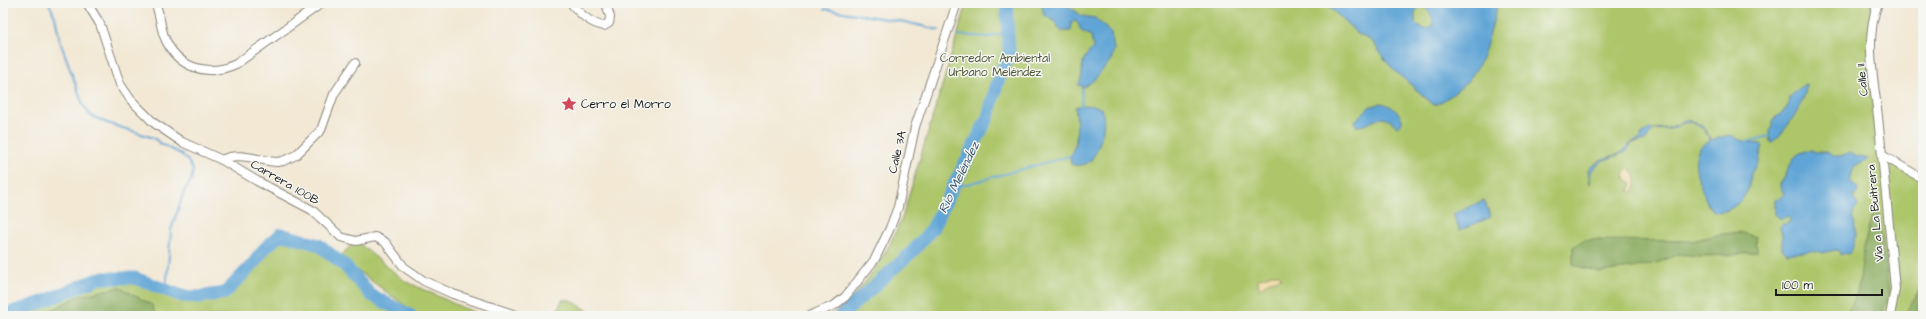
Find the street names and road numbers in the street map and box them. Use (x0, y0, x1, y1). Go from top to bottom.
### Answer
street label: Calle 11 (1852, 62, 1873, 97)
street label: Calle 3A (884, 129, 911, 175)
street label: Carrera 100B (247, 156, 323, 209)
street label: Vía a La Buitrera (1863, 164, 1888, 262)

